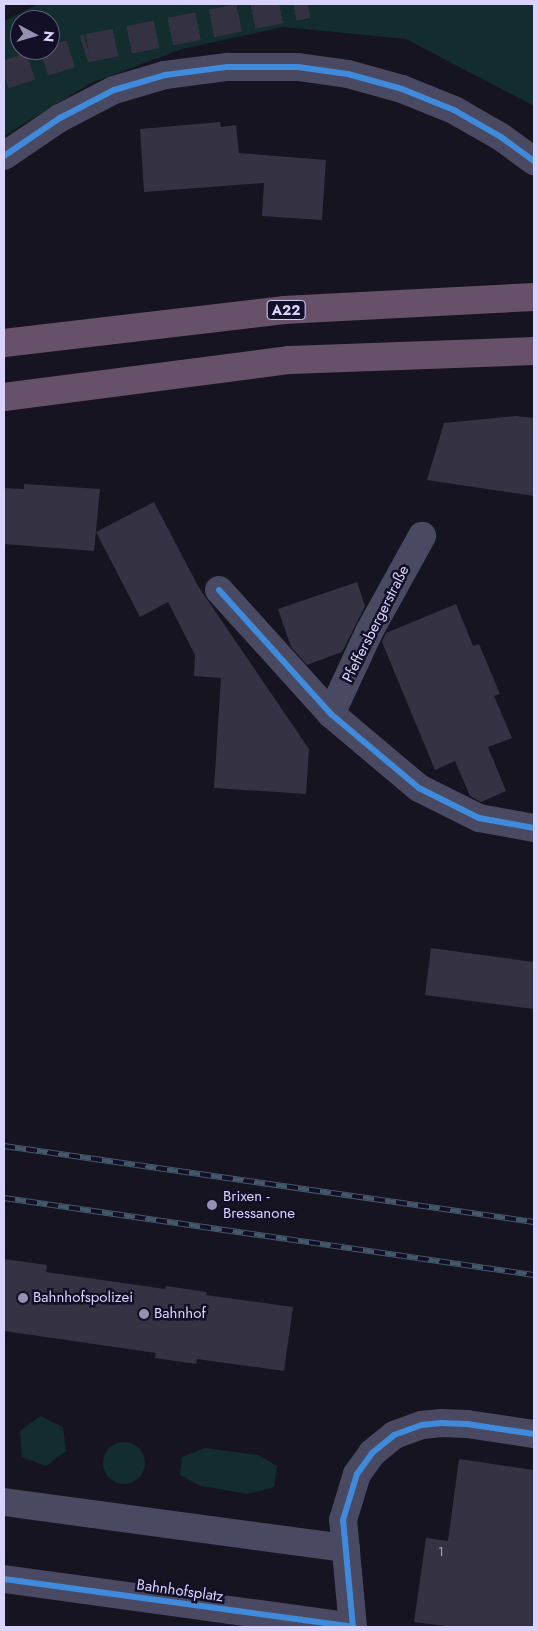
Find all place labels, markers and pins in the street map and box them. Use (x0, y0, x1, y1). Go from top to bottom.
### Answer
place label: Brixen - Bressanone (223, 1187, 295, 1222)
marker: Brixen - Bressanone (205, 1198, 219, 1212)
place label: Bahnhofspolizei (33, 1289, 133, 1307)
marker: Bahnhofspolizei (17, 1292, 29, 1304)
place label: Bahnhof (154, 1305, 206, 1323)
marker: Bahnhof (138, 1308, 150, 1320)

